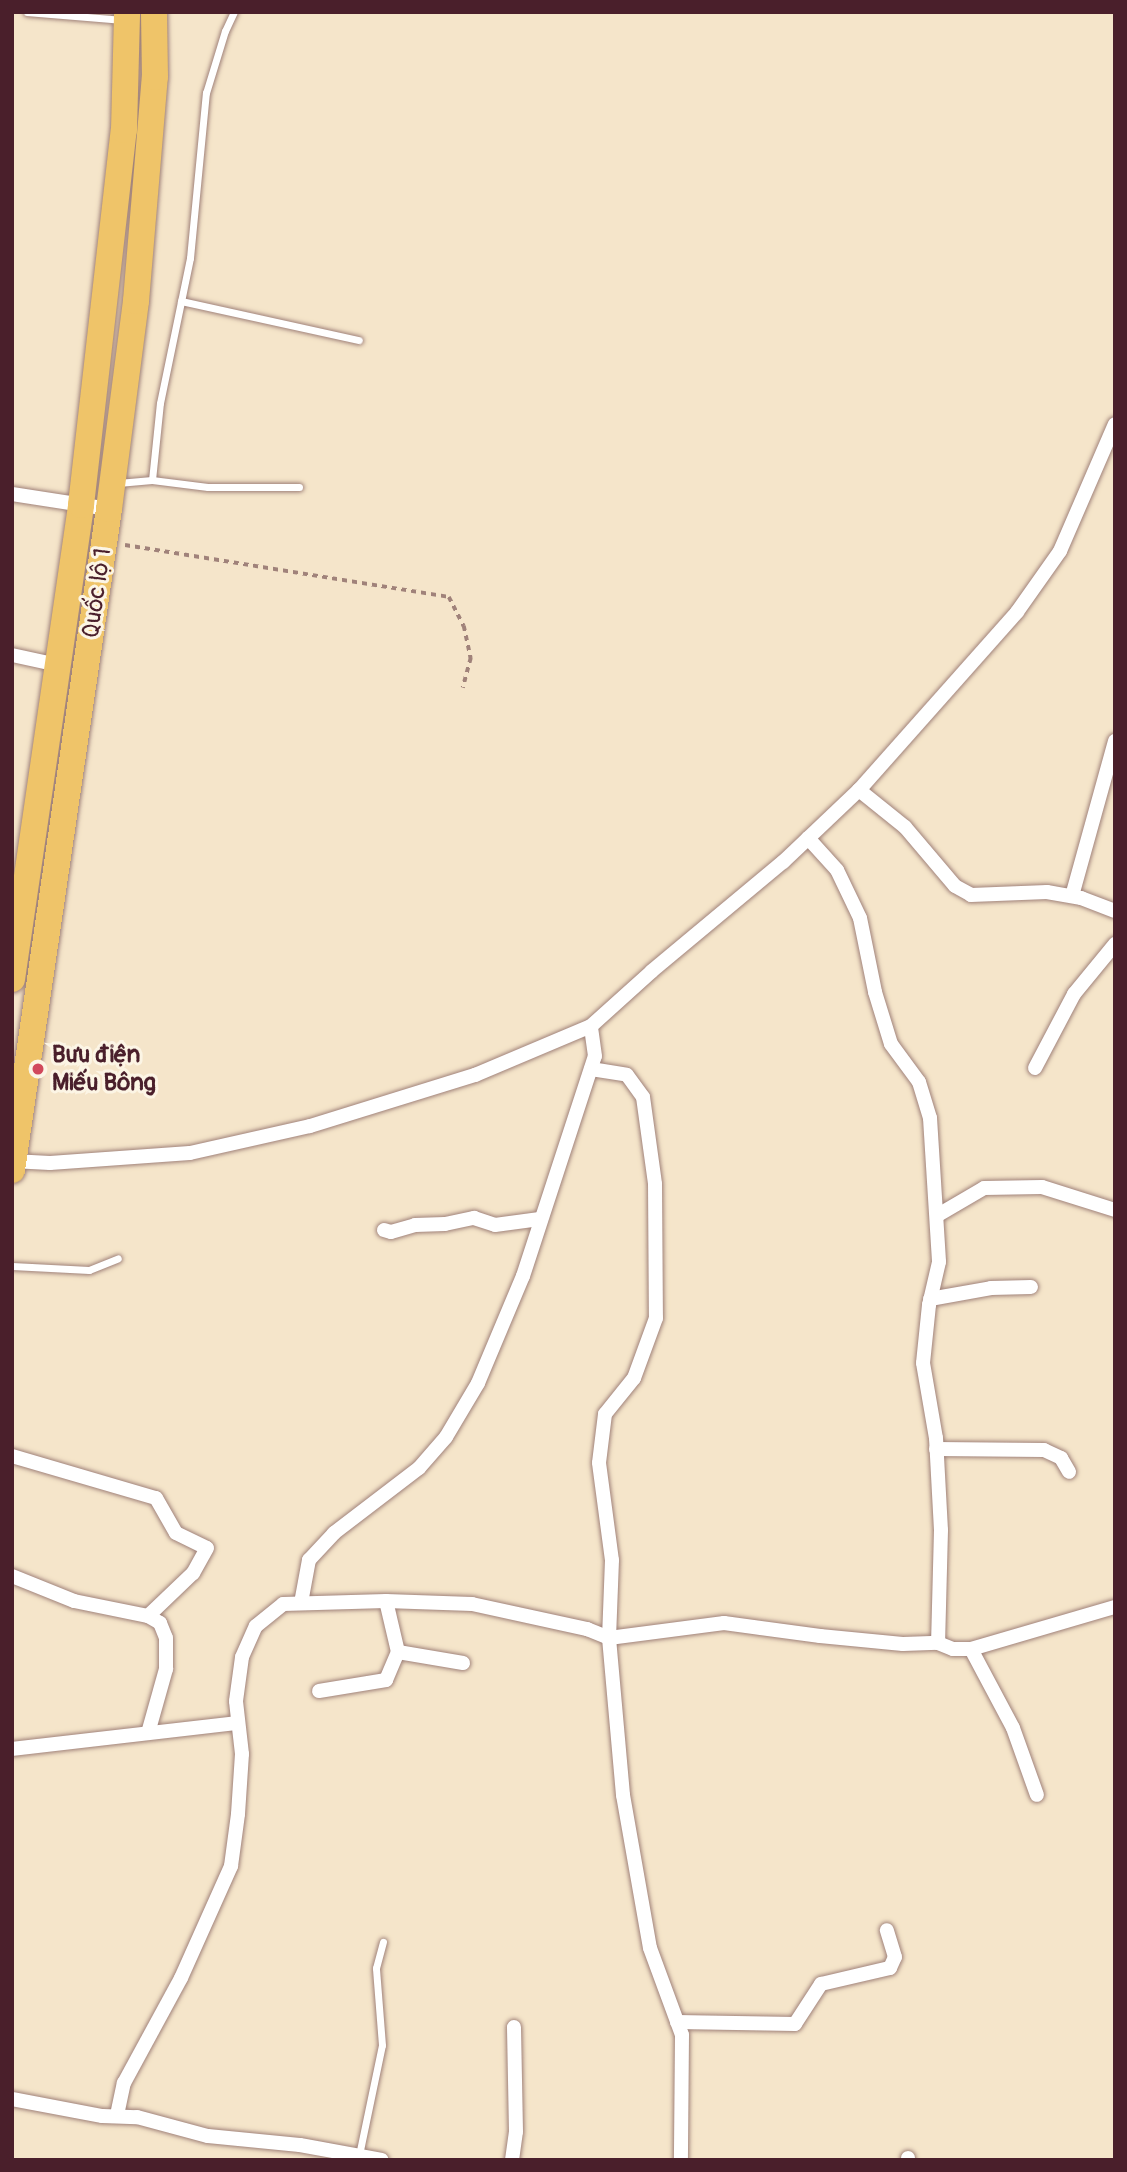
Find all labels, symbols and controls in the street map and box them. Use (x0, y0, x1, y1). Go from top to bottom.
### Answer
street label: Quốc lộ 1 (76, 546, 118, 640)
place label: Bưu điện Miếu Bông (52, 1041, 156, 1097)
marker: Bưu điện Miếu Bông (30, 1061, 46, 1077)

